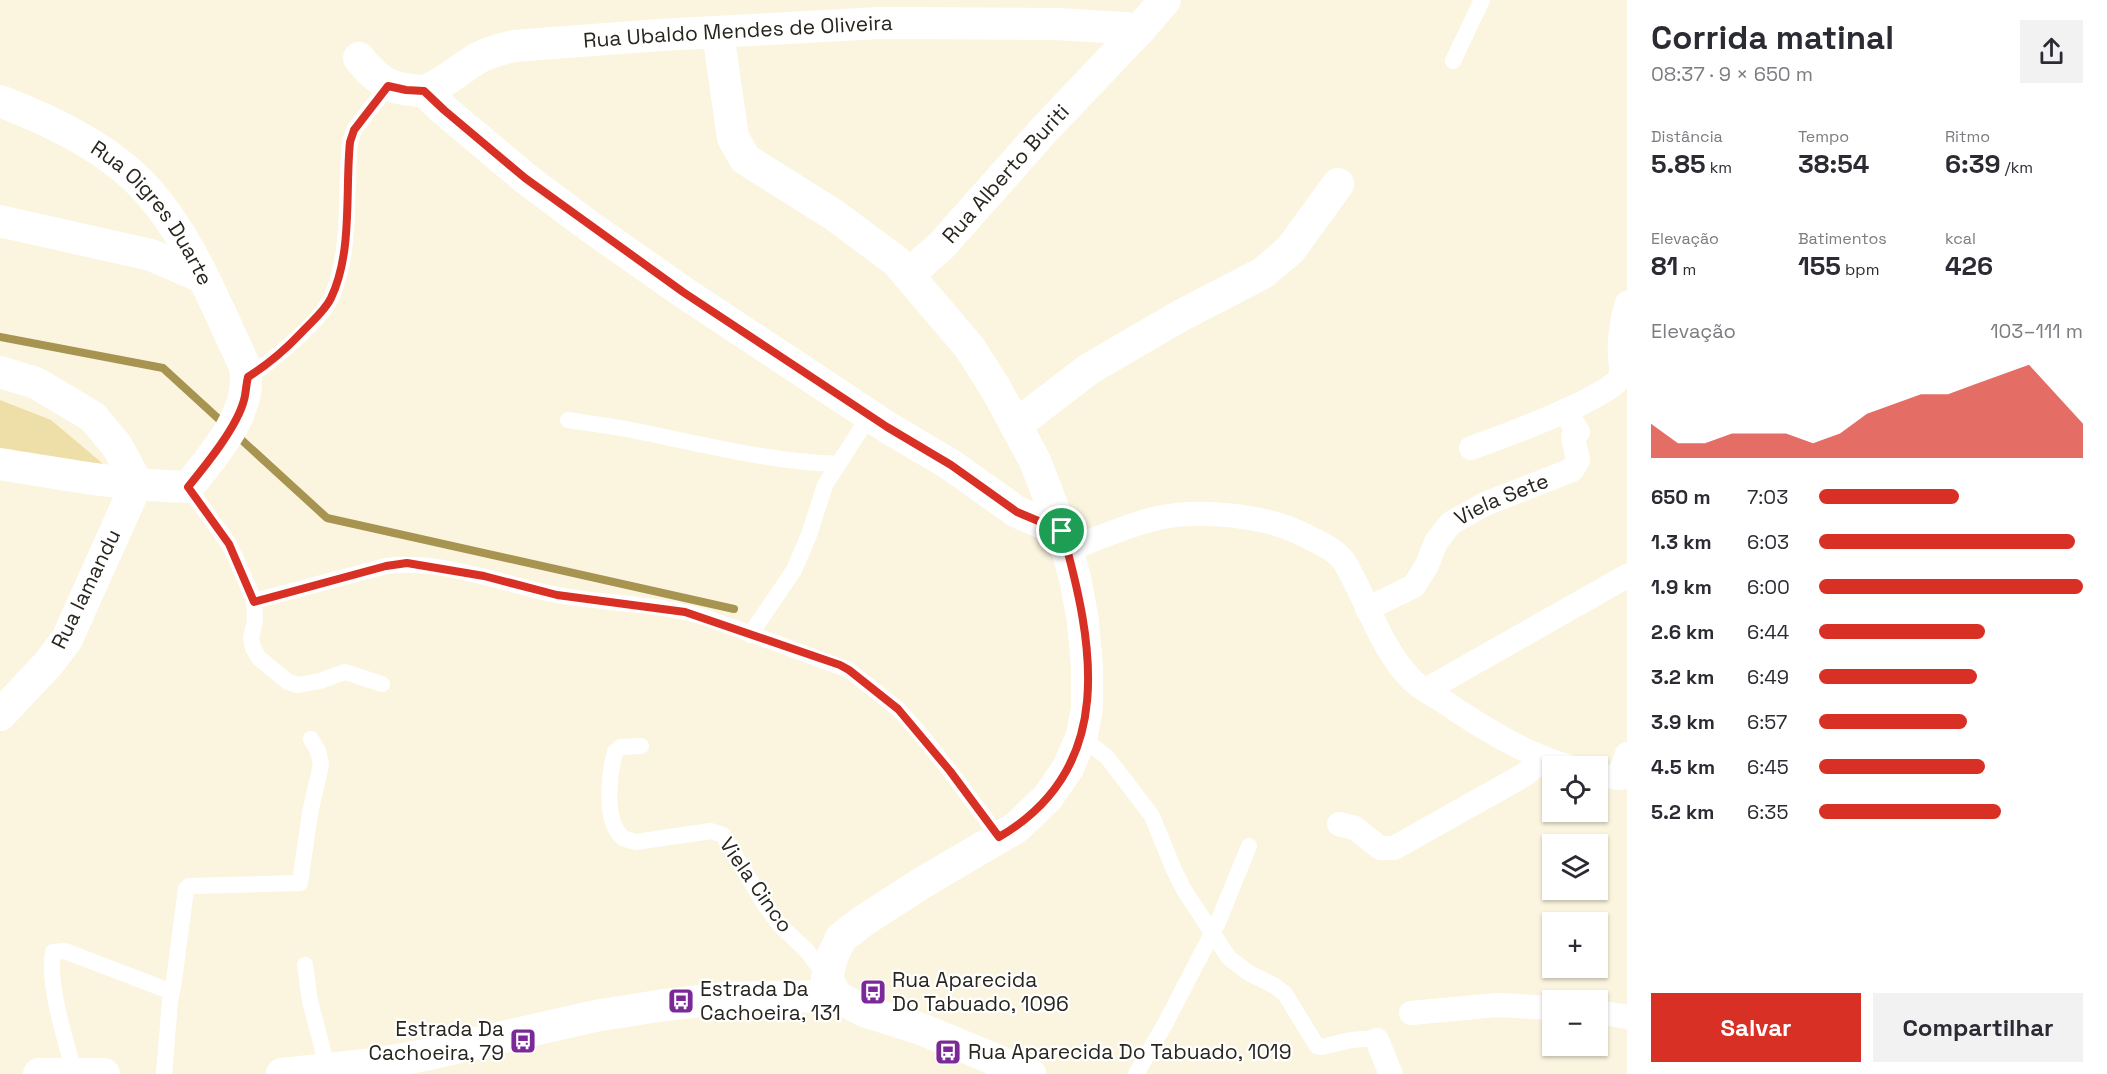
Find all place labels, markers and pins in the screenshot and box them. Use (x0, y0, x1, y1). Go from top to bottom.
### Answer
pin (1036, 505, 1087, 556)
place label: Rua Aparecida Do Tabuado, 1096 (892, 966, 1069, 1017)
place label: Estrada Da Cachoeira, 131 (700, 975, 841, 1026)
bus stop icon: Rua Aparecida Do Tabuado, 1096 (858, 977, 888, 1007)
bus stop icon: Estrada Da Cachoeira, 131 (666, 986, 696, 1016)
place label: Estrada Da Cachoeira, 79 (368, 1015, 504, 1066)
bus stop icon: Estrada Da Cachoeira, 79 (508, 1026, 538, 1056)
bus stop icon: Rua Aparecida Do Tabuado, 1019 (933, 1037, 963, 1067)
place label: Rua Aparecida Do Tabuado, 1019 (968, 1038, 1292, 1065)

